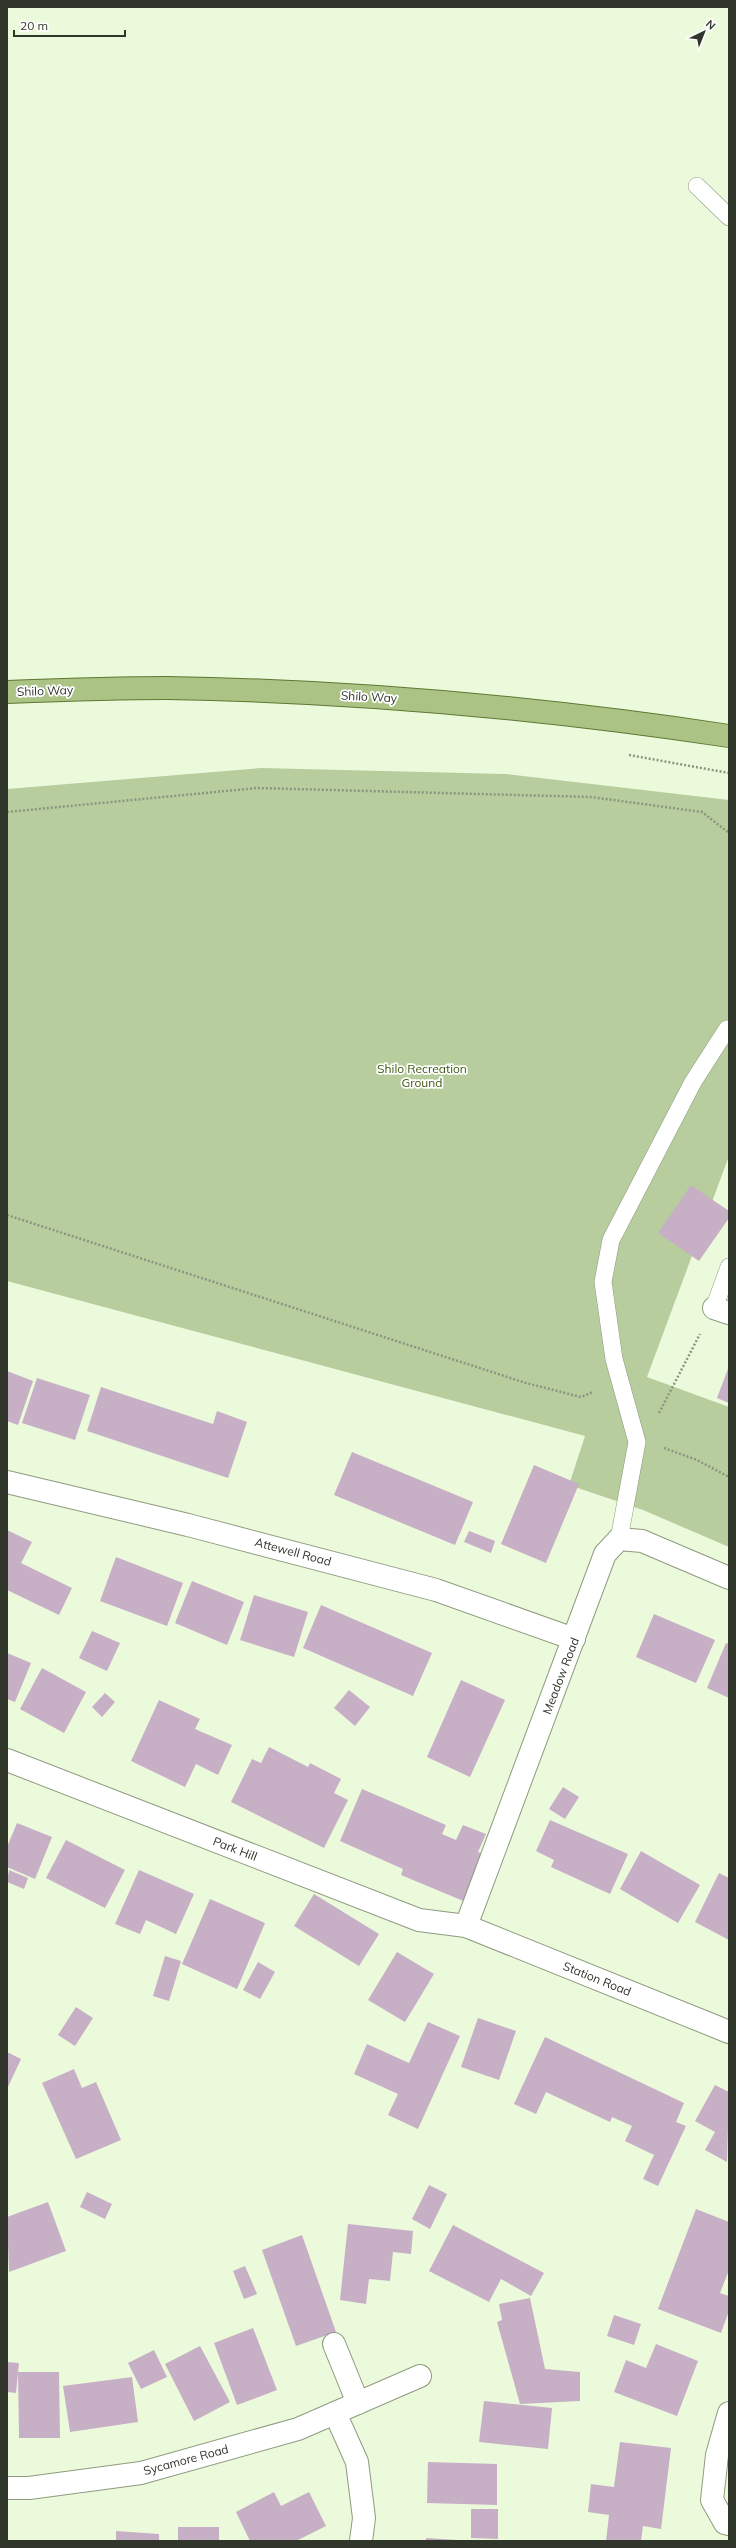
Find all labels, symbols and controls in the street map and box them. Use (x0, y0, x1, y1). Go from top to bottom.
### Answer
scale bar (14, 12, 125, 38)
north arrow (684, 12, 724, 52)
text: N (703, 17, 719, 33)
text: 20 m (20, 18, 48, 33)
street label: Shilo Way (17, 682, 74, 699)
street label: Shilo Way (340, 688, 398, 705)
park label: Shilo Recreation Ground (377, 1061, 467, 1090)
street label: Attewell Road (253, 1534, 333, 1569)
street label: Meadow Road (539, 1635, 582, 1716)
street label: Park Hill (211, 1833, 259, 1864)
street label: Station Road (561, 1958, 634, 1999)
street label: Sycamore Road (142, 2441, 230, 2478)

